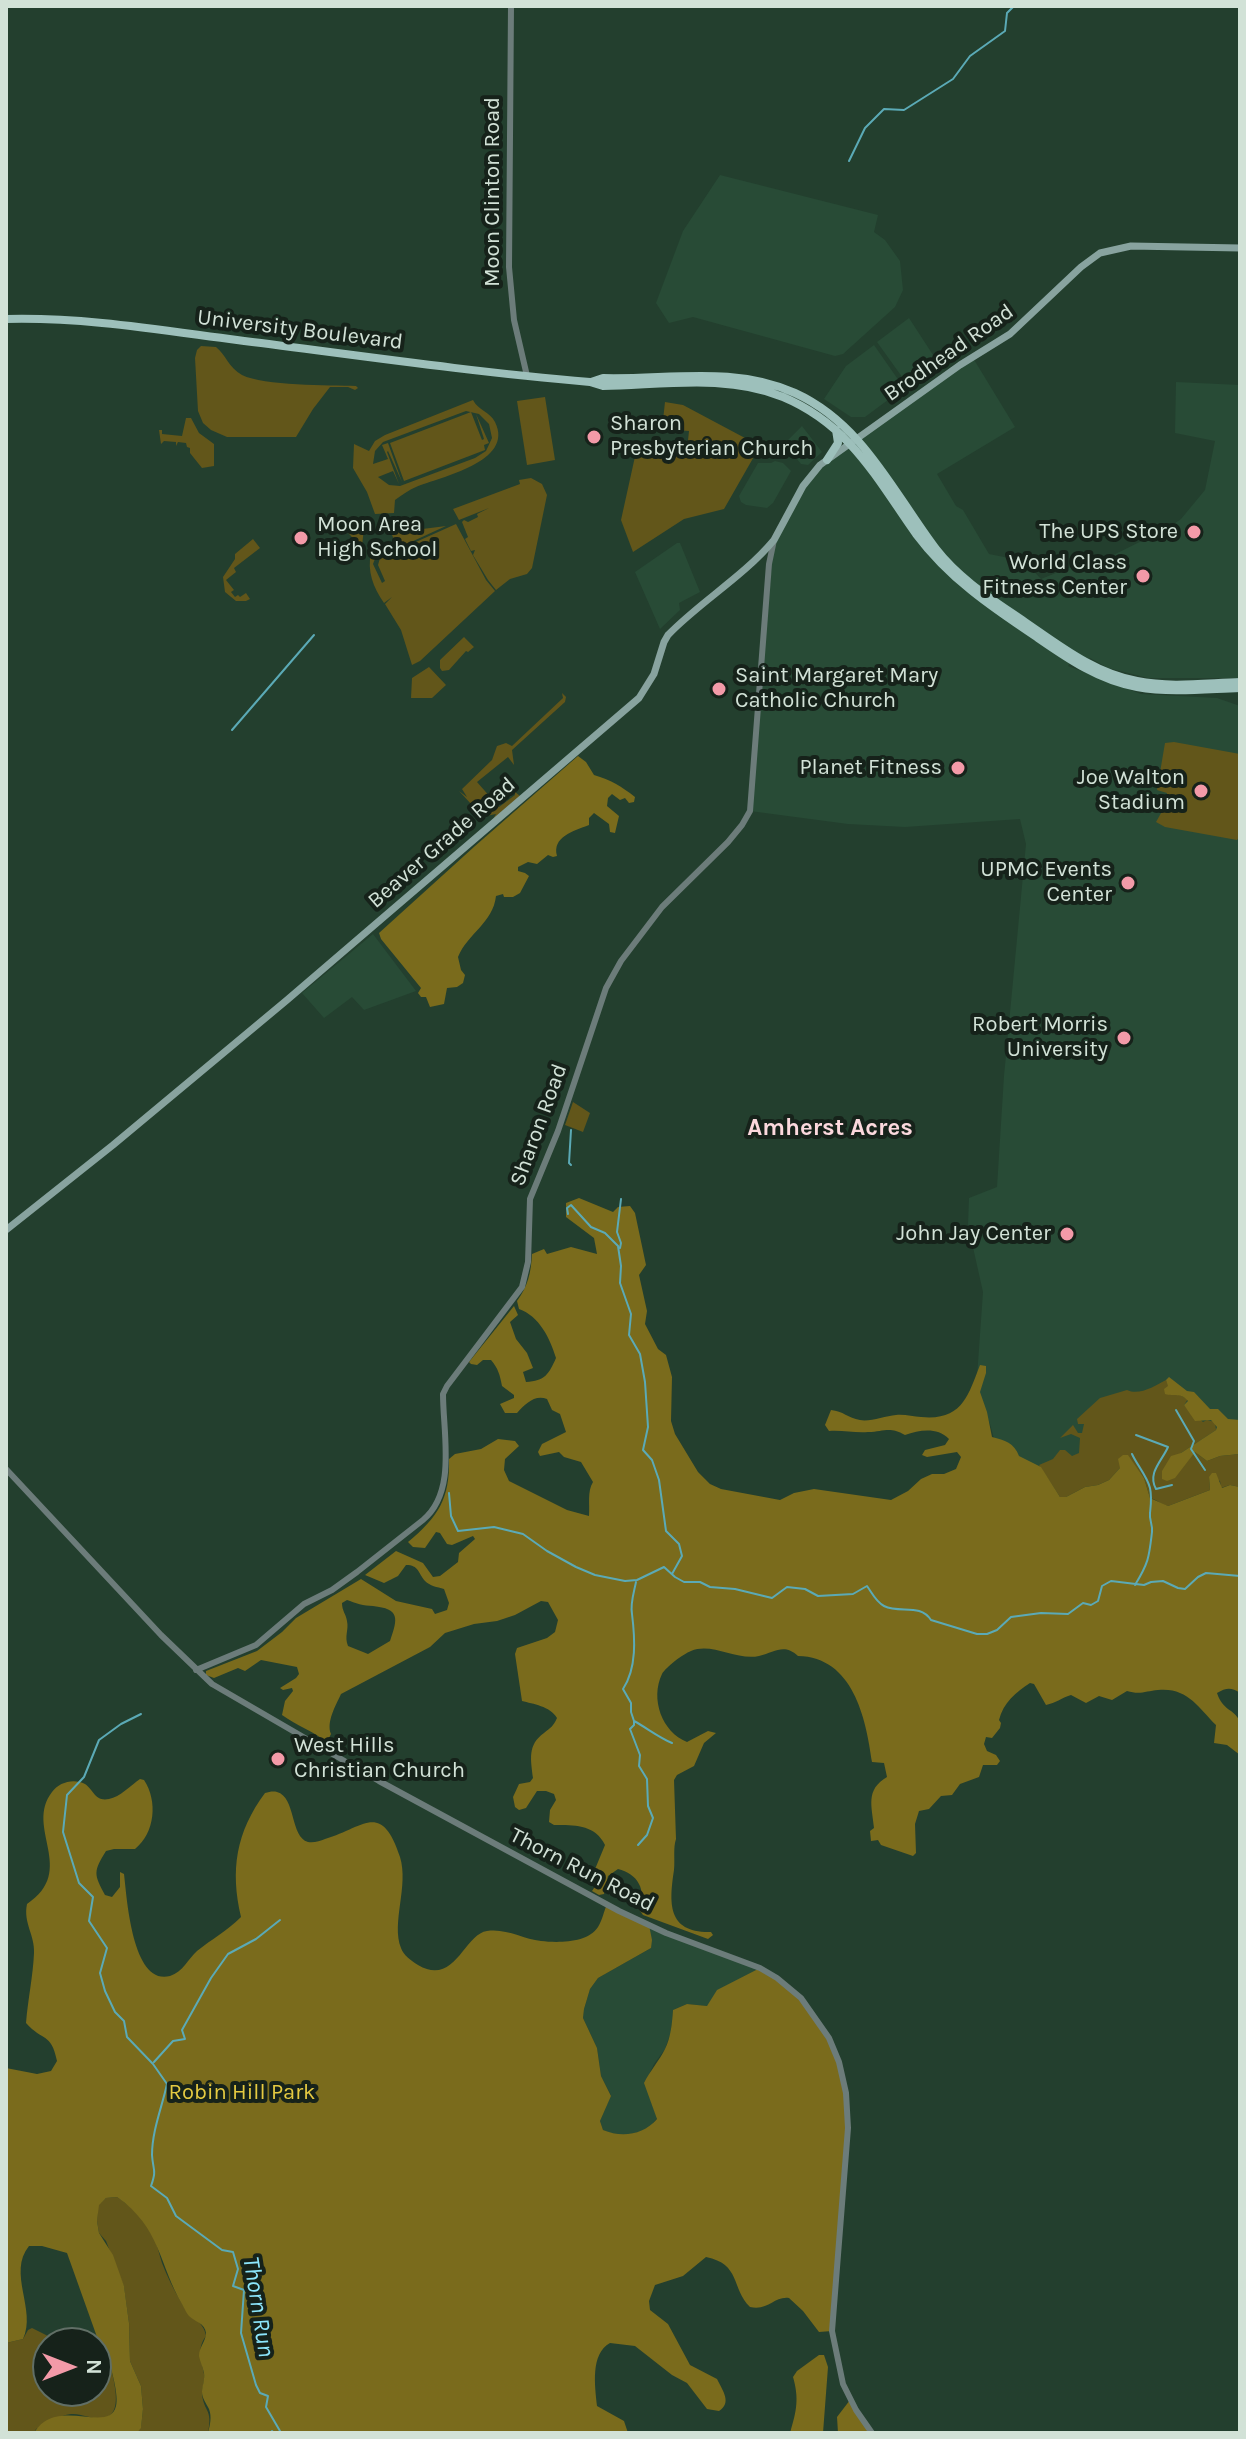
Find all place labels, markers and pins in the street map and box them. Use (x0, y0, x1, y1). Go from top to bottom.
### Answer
place label: Sharon Presbyterian Church (610, 411, 814, 462)
marker: Sharon Presbyterian Church (585, 428, 603, 446)
place label: Moon Area High School (317, 512, 437, 564)
place label: The UPS Store (1039, 519, 1178, 545)
marker: The UPS Store (1185, 523, 1203, 541)
marker: Moon Area High School (292, 529, 310, 547)
place label: World Class Fitness Center (982, 550, 1127, 602)
marker: World Class Fitness Center (1134, 567, 1152, 585)
place label: Saint Margaret Mary Catholic Church (735, 663, 938, 714)
marker: Saint Margaret Mary Catholic Church (710, 680, 728, 698)
place label: Planet Fitness (799, 755, 942, 781)
marker: Planet Fitness (949, 759, 967, 777)
place label: Joe Walton Stadium (1077, 765, 1185, 816)
marker: Joe Walton Stadium (1192, 782, 1210, 800)
place label: UPMC Events Center (980, 857, 1112, 908)
marker: UPMC Events Center (1119, 874, 1137, 892)
place label: Robert Morris University (972, 1012, 1108, 1064)
marker: Robert Morris University (1115, 1029, 1133, 1047)
place label: John Jay Center (896, 1221, 1051, 1247)
marker: John Jay Center (1058, 1225, 1076, 1243)
place label: West Hills Christian Church (294, 1733, 465, 1784)
marker: West Hills Christian Church (269, 1750, 287, 1768)

